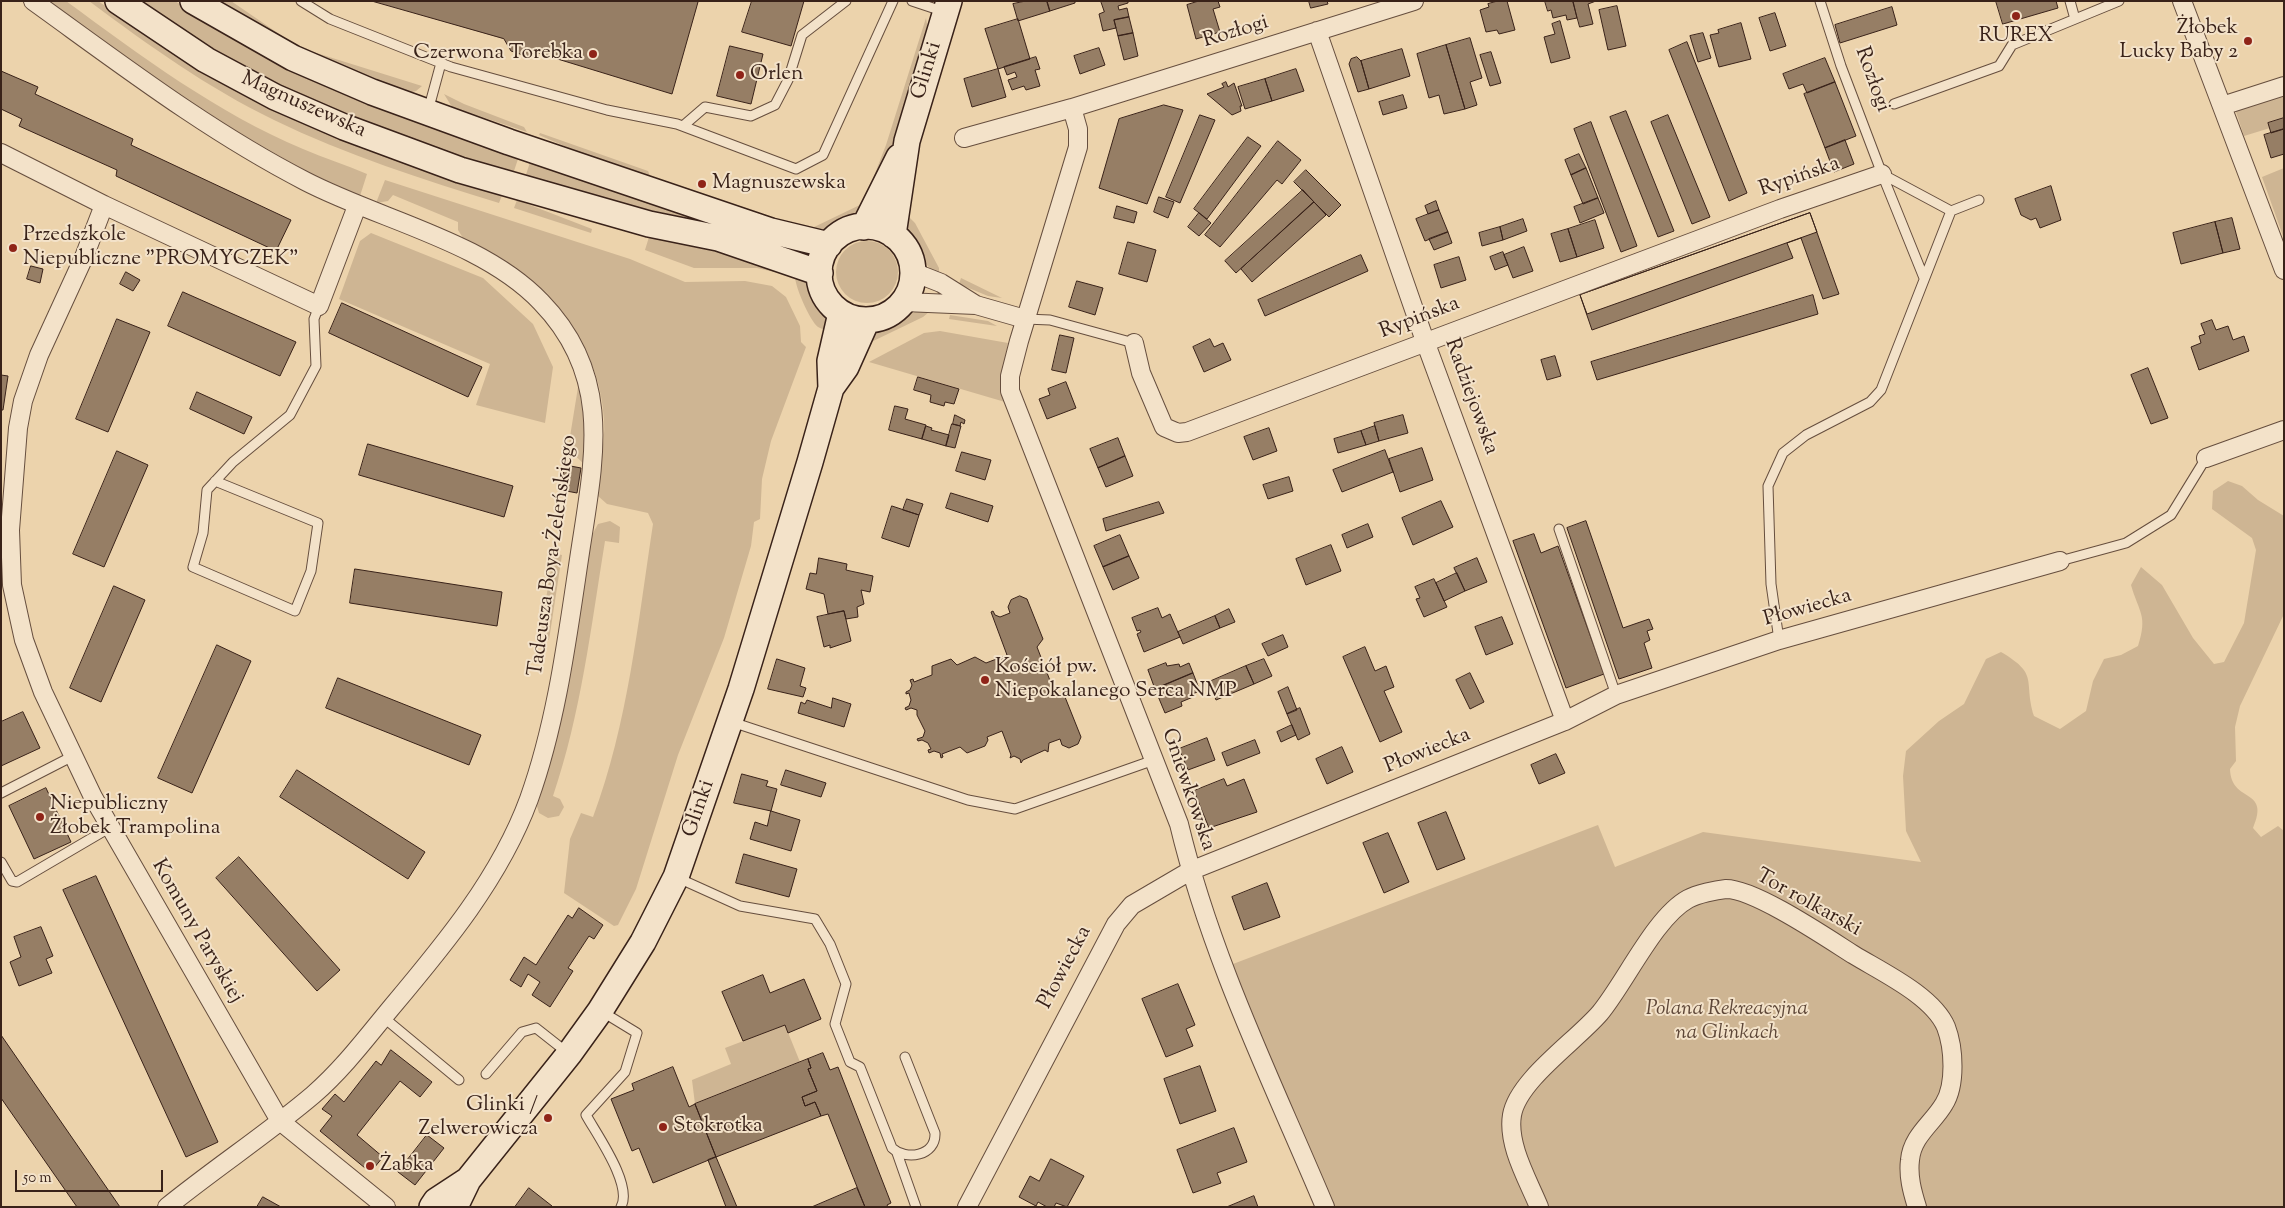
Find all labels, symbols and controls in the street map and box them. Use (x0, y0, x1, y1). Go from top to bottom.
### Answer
marker: RUREX (2010, 10, 2022, 22)
street label: Rozłogi (1200, 11, 1272, 55)
place label: Żłobek Lucky Baby 2 (2120, 16, 2238, 66)
place label: RUREX (1979, 24, 2053, 50)
marker: Żłobek Lucky Baby 2 (2242, 35, 2254, 47)
street label: Glinki (907, 39, 949, 103)
place label: Czerwona Torebka (413, 41, 583, 67)
street label: Rozłogi (1848, 44, 1894, 116)
marker: Czerwona Torebka (587, 48, 599, 60)
place label: Orlen (750, 62, 804, 88)
street label: Magnuszewska (237, 67, 369, 145)
marker: Orlen (734, 69, 746, 81)
street label: Rypińska (1756, 152, 1844, 204)
place label: Magnuszewska (712, 171, 846, 197)
marker: Magnuszewska (696, 178, 708, 190)
place label: Przedszkole Niepubliczne "PROMYCZEK" (23, 223, 299, 273)
marker: Przedszkole Niepubliczne "PROMYCZEK" (7, 242, 19, 254)
street label: Rypińska (1376, 292, 1464, 346)
street label: Radziejowska (1437, 336, 1503, 458)
street label: Tadeusza Boya-Żeleńskiego (525, 434, 583, 678)
street label: Płowiecka (1761, 584, 1855, 634)
place label: Kościół pw. Niepokalanego Serca NMP (995, 655, 1237, 705)
marker: Kościół pw. Niepokalanego Serca NMP (979, 674, 991, 686)
street label: Płowiecka (1381, 723, 1475, 781)
street label: Gniewkowska (1154, 726, 1220, 854)
street label: Glinki (679, 777, 721, 841)
place label: Niepubliczny Żłobek Trampolina (50, 792, 220, 842)
marker: Niepubliczny Żłobek Trampolina (34, 811, 46, 823)
street label: Komuny Paryskiej (145, 856, 247, 1008)
street label: Tor rolkarski (1751, 865, 1865, 943)
street label: Płowiecka (1034, 922, 1098, 1014)
park label: Polana Rekreacyjna na Glinkach (1646, 997, 1808, 1047)
place label: Glinki / Zelwerowicza (419, 1093, 538, 1143)
marker: Glinki / Zelwerowicza (542, 1112, 554, 1124)
place label: Stokrotka (673, 1114, 763, 1140)
marker: Stokrotka (657, 1121, 669, 1133)
place label: Żabka (380, 1153, 434, 1179)
scale bar (18, 1160, 165, 1192)
marker: Żabka (364, 1160, 376, 1172)
text: 50 m (23, 1168, 52, 1189)

